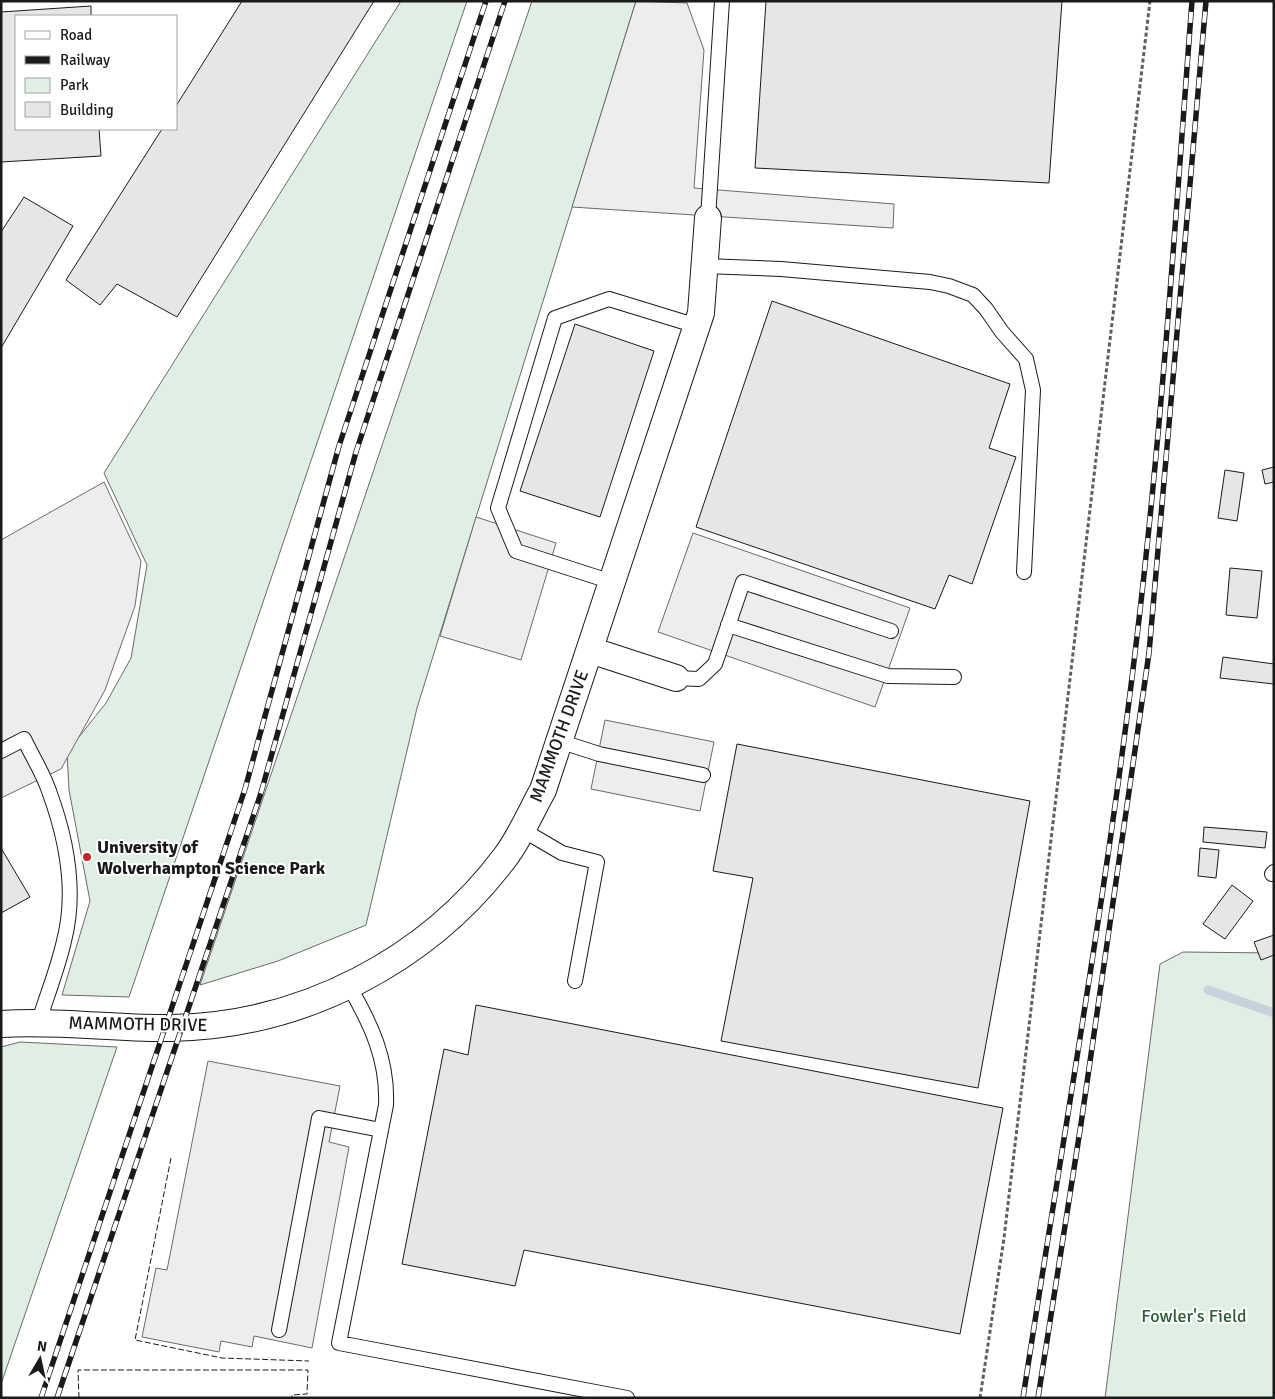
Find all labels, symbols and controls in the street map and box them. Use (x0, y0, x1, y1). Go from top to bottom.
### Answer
legend (15, 15, 178, 130)
text: Road (60, 26, 92, 44)
text: Railway (60, 51, 110, 69)
text: Park (60, 76, 89, 94)
text: Building (60, 101, 114, 119)
street label: MAMMOTH DRIVE (525, 667, 593, 805)
place label: University of Wolverhampton Science Park (97, 836, 326, 879)
marker: University of Wolverhampton Science Park (81, 851, 93, 863)
street label: MAMMOTH DRIVE (68, 1012, 208, 1036)
park label: Fowler's Field (1141, 1305, 1247, 1327)
north arrow (15, 1334, 65, 1384)
text: N (36, 1337, 48, 1356)

